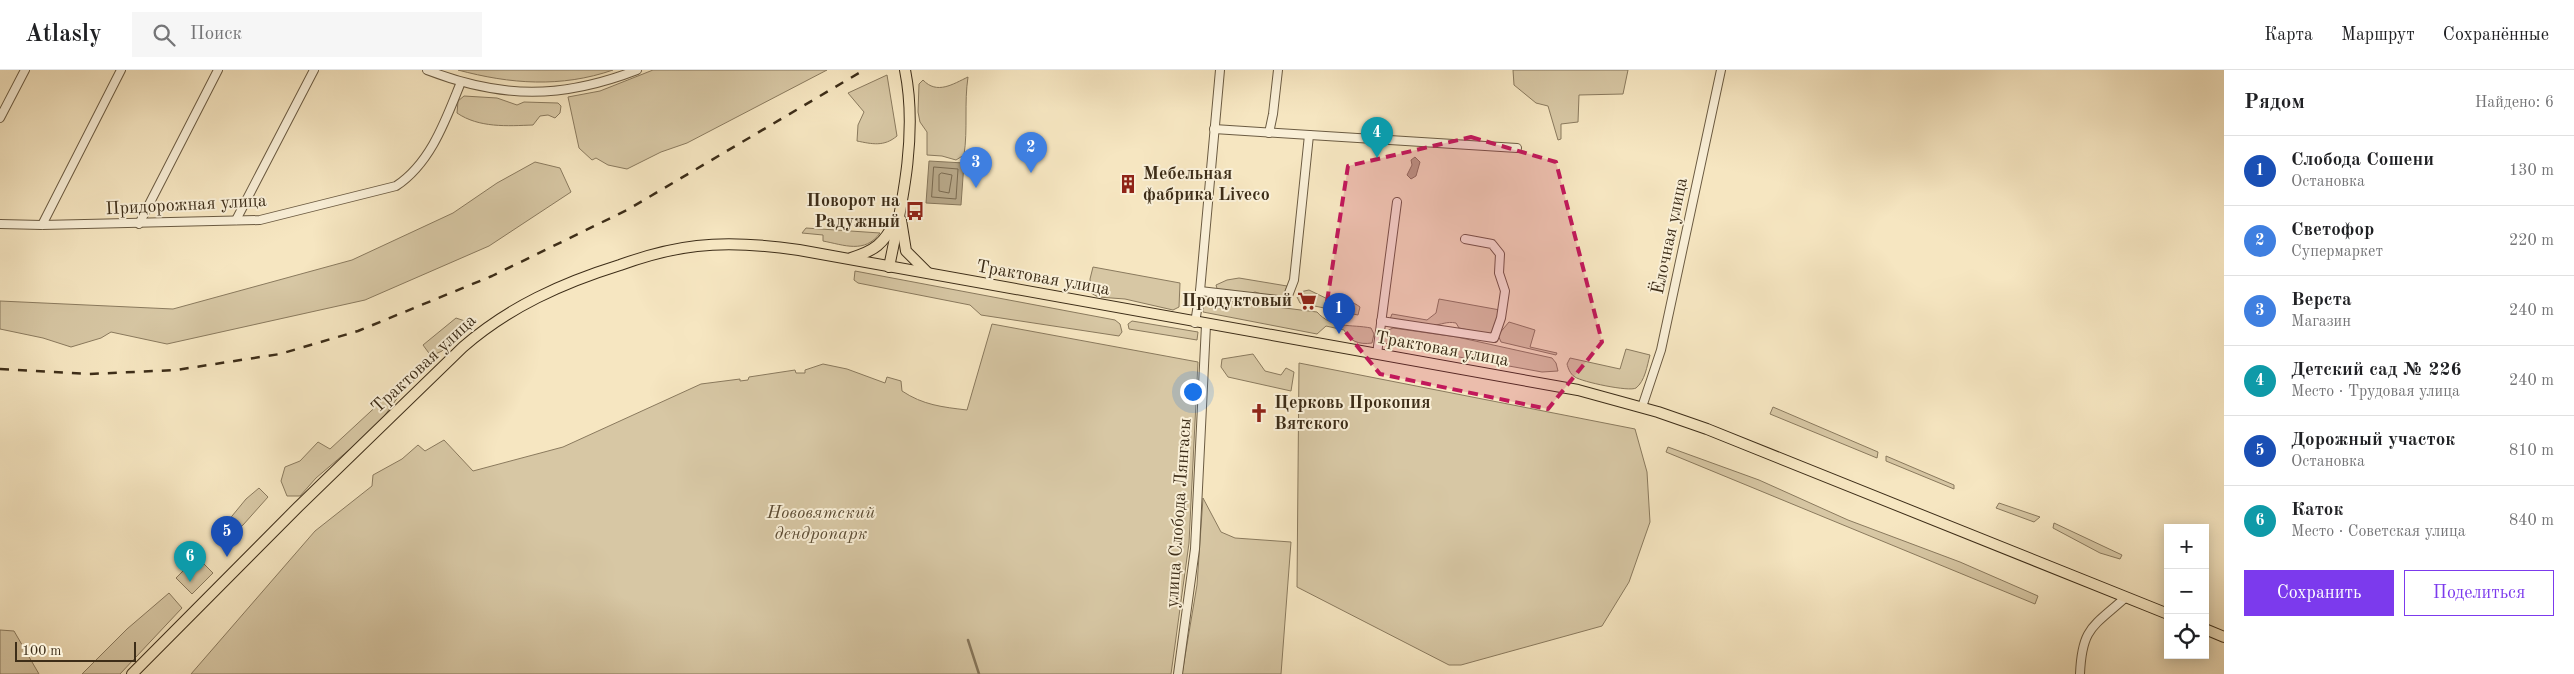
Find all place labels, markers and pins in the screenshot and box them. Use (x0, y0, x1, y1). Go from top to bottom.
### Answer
pin: 4 (1361, 117, 1393, 158)
pin: 2 (1015, 132, 1047, 173)
pin: 3 (960, 147, 992, 188)
place label: Мебельная фабрика Liveco (1143, 165, 1270, 205)
building icon: Мебельная фабрика Liveco (1117, 173, 1139, 195)
place label: Поворот на Радужный (806, 192, 900, 231)
bus stop icon: Поворот на Радужный (904, 200, 926, 222)
supermarket icon: Продуктовый (1296, 290, 1318, 312)
place label: Продуктовый (1182, 292, 1292, 310)
pin: 1 (1323, 293, 1355, 334)
place label: Церковь Прокопия Вятского (1274, 394, 1431, 433)
church icon: Церковь Прокопия Вятского (1248, 402, 1270, 424)
pin: 5 (211, 516, 243, 557)
pin: 6 (174, 541, 206, 582)

